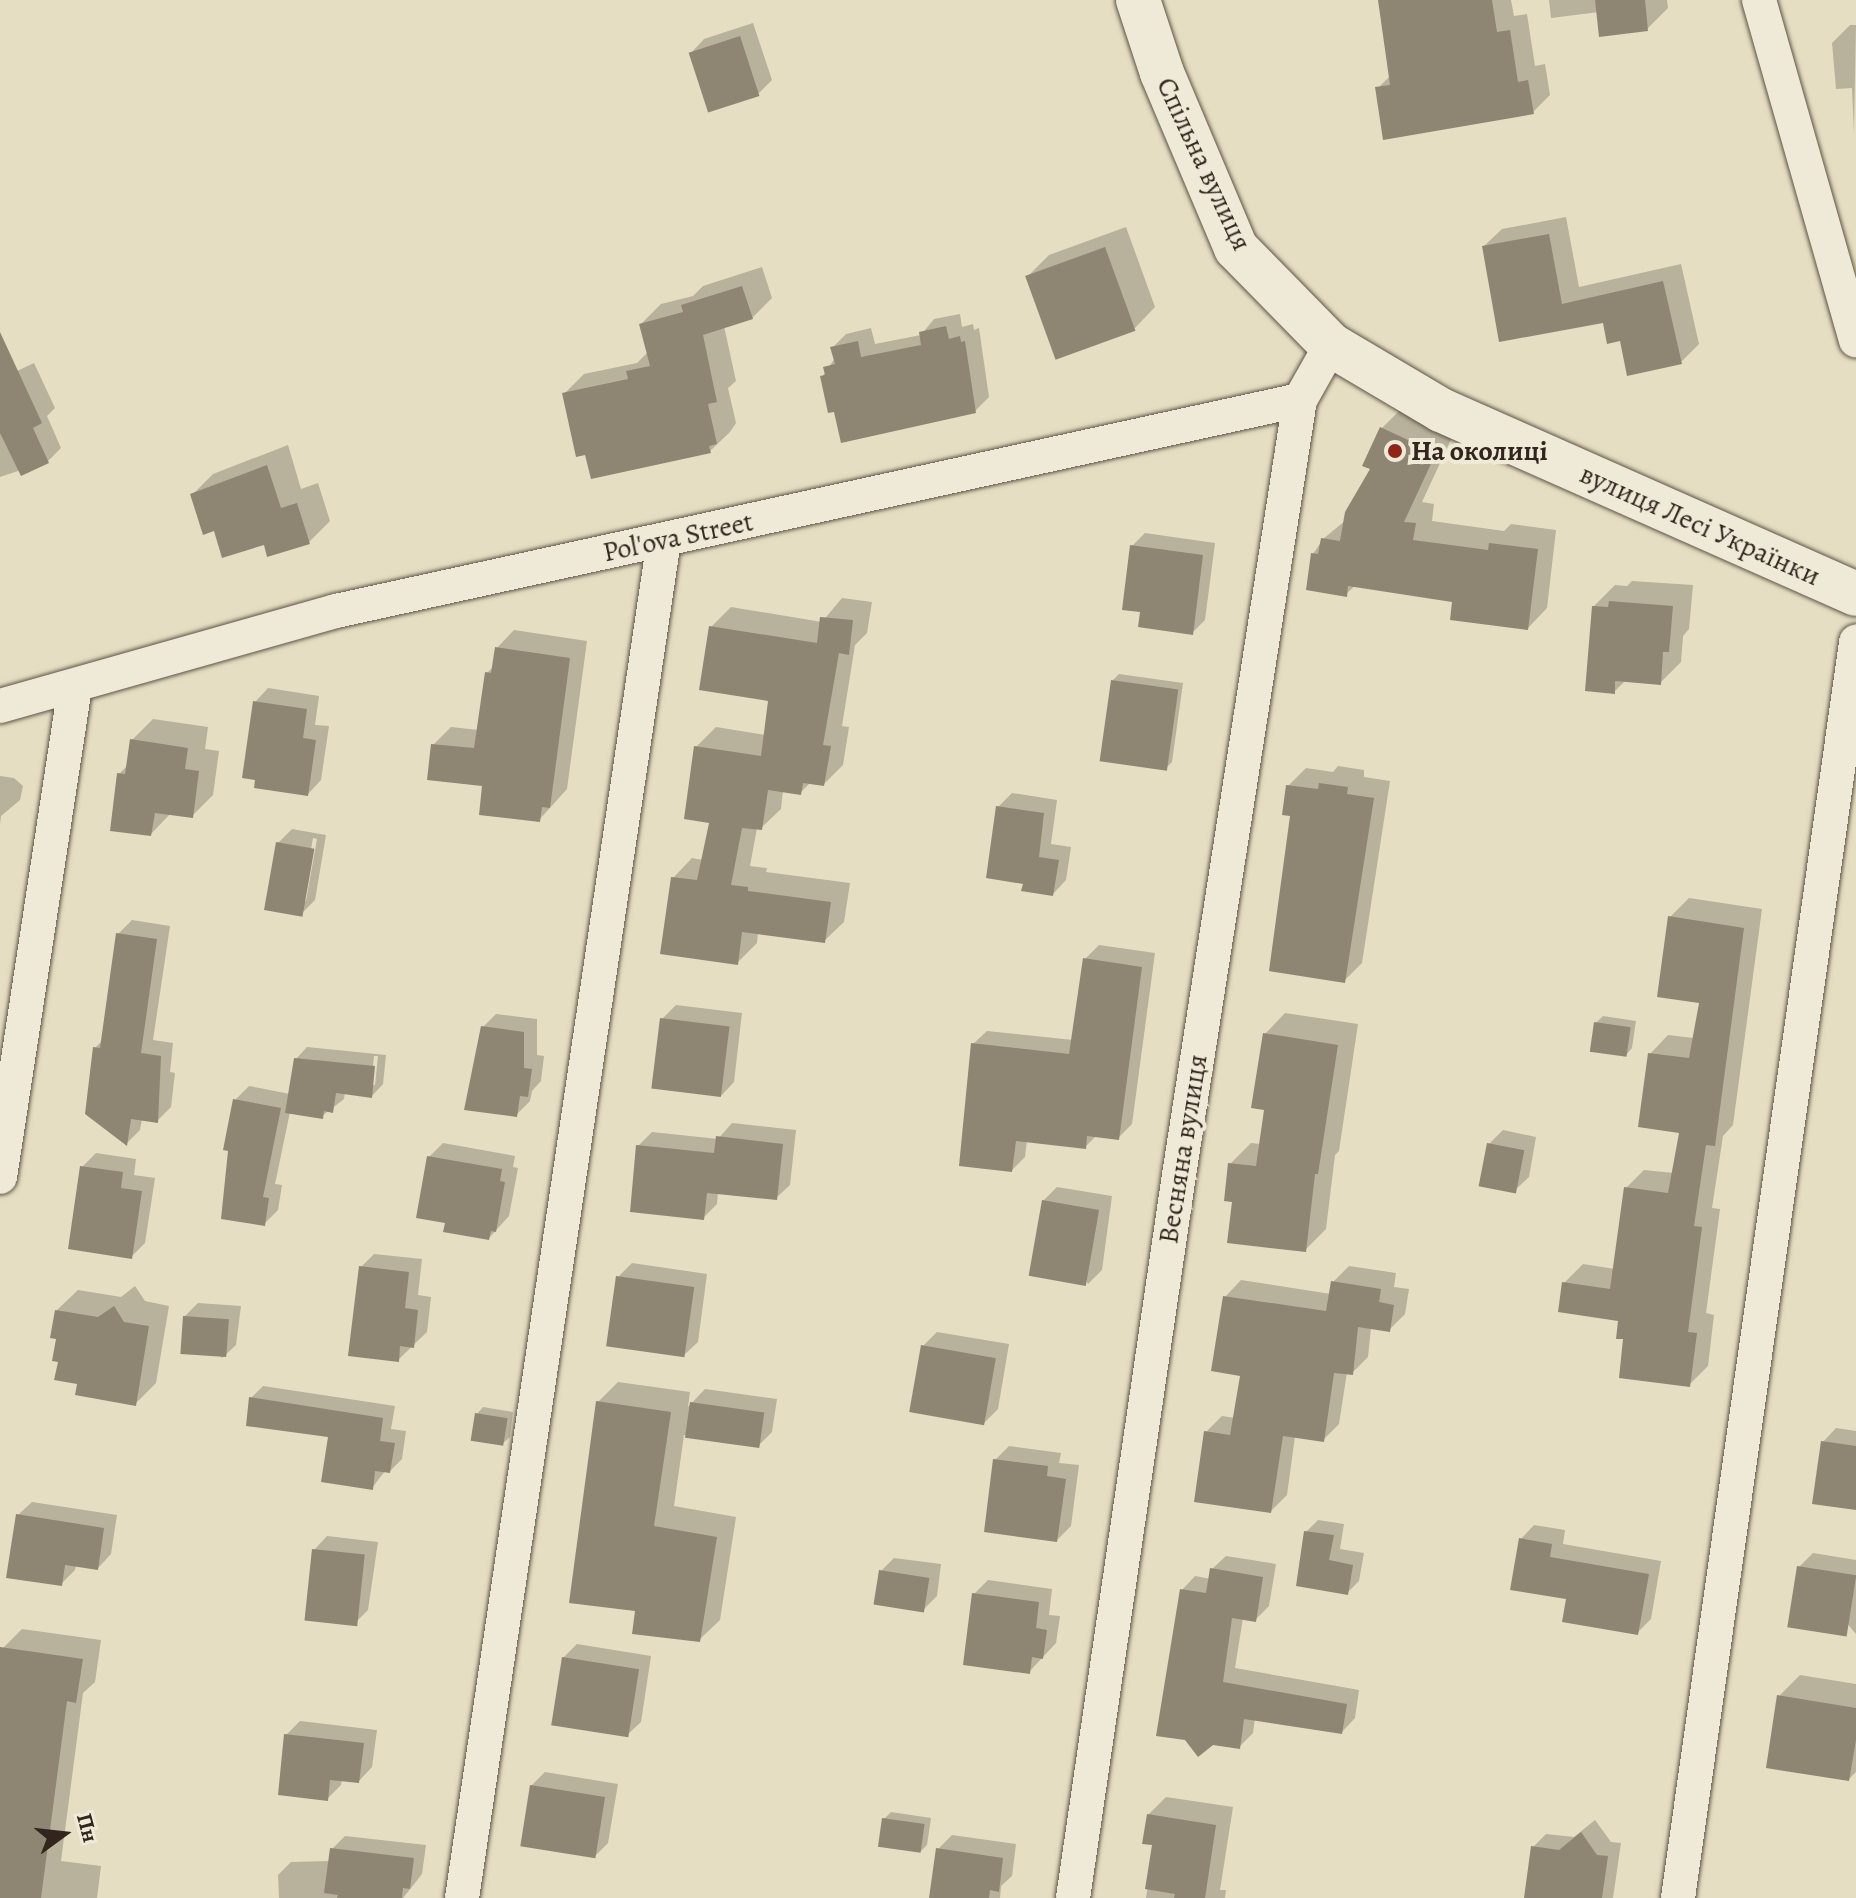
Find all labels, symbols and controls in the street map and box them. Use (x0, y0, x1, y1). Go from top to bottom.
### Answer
street label: Спільна вулиця (1149, 72, 1259, 256)
place label: На околиці (1411, 434, 1548, 468)
marker: На околиці (1386, 442, 1404, 460)
street label: вулиця Лесі Українки (1575, 457, 1825, 593)
street label: Polʹova Street (600, 505, 756, 569)
street label: Весняна вулиця (1151, 1052, 1215, 1246)
north arrow (24, 1794, 104, 1874)
text: Пн (69, 1810, 105, 1846)

